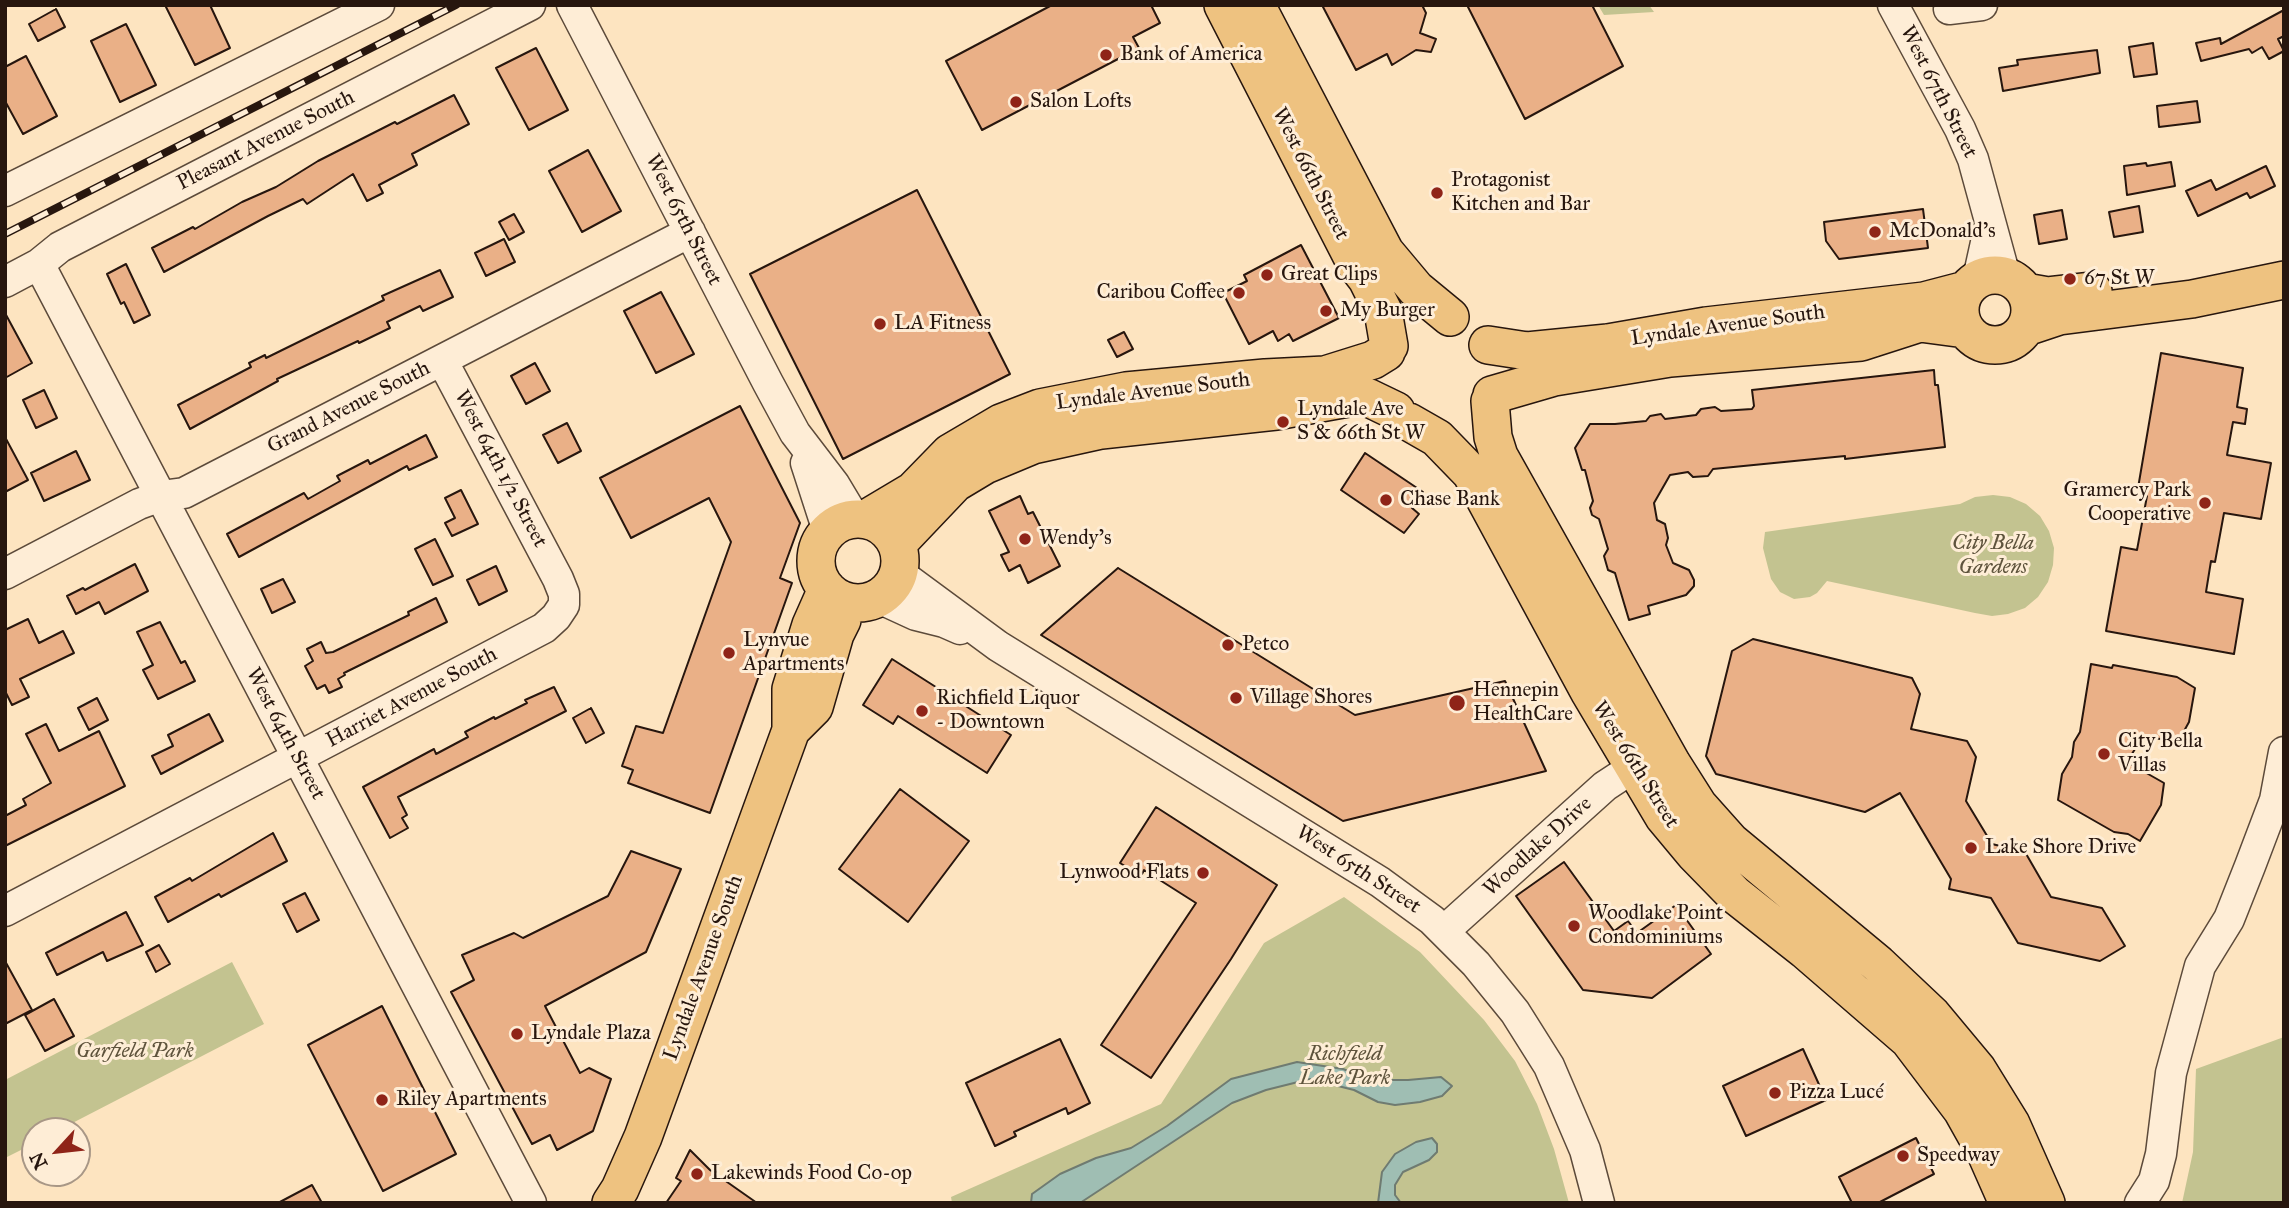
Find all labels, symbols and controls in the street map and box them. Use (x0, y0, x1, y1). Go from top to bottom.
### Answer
street label: West 67th Street (1894, 22, 1982, 162)
place label: Bank of America (1120, 42, 1262, 68)
marker: Bank of America (1098, 47, 1114, 63)
street label: Pleasant Avenue South (173, 85, 359, 197)
place label: Salon Lofts (1030, 89, 1132, 115)
marker: Salon Lofts (1008, 94, 1024, 110)
street label: West 66th Street (1266, 104, 1354, 244)
street label: West 65th Street (639, 150, 727, 290)
place label: Protagonist Kitchen and Bar (1451, 168, 1590, 218)
marker: Protagonist Kitchen and Bar (1429, 185, 1445, 201)
place label: McDonald's (1889, 219, 1996, 245)
marker: McDonald's (1867, 224, 1883, 240)
place label: Great Clips (1281, 262, 1378, 288)
place label: 67 St W (2084, 266, 2154, 292)
marker: Great Clips (1259, 267, 1275, 283)
marker: 67 St W (2062, 271, 2078, 287)
place label: Caribou Coffee (1096, 280, 1225, 306)
marker: Caribou Coffee (1231, 285, 1247, 301)
place label: My Burger (1340, 298, 1435, 324)
street label: Lyndale Avenue South (1629, 300, 1827, 352)
marker: My Burger (1318, 303, 1334, 319)
place label: LA Fitness (894, 311, 991, 337)
marker: LA Fitness (872, 316, 888, 332)
street label: Grand Avenue South (263, 356, 435, 460)
street label: Lyndale Avenue South (1054, 368, 1252, 416)
street label: West 64th 1/2 Street (448, 386, 552, 552)
place label: Lyndale Ave S & 66th St W (1297, 397, 1425, 447)
marker: Lyndale Ave S & 66th St W (1275, 414, 1291, 430)
place label: Gramercy Park Cooperative (2064, 478, 2191, 528)
place label: Chase Bank (1400, 487, 1500, 513)
marker: Chase Bank (1378, 492, 1394, 508)
marker: Gramercy Park Cooperative (2197, 495, 2213, 511)
place label: Wendy's (1039, 526, 1112, 552)
marker: Wendy's (1017, 531, 1033, 547)
park label: City Bella Gardens (1952, 531, 2034, 581)
place label: Lynvue Apartments (743, 628, 845, 678)
place label: Petco (1242, 632, 1289, 658)
marker: Petco (1220, 637, 1236, 653)
street label: Harriet Avenue South (322, 642, 502, 754)
marker: Lynvue Apartments (721, 645, 737, 661)
street label: West 64th Street (240, 664, 330, 804)
place label: Hennepin HealthCare (1473, 678, 1573, 728)
place label: Village Shores (1250, 685, 1372, 711)
place label: Richfield Liquor - Downtown (936, 686, 1080, 736)
marker: Village Shores (1228, 690, 1244, 706)
marker: Hennepin HealthCare (1447, 693, 1467, 713)
street label: West 66th Street (1586, 697, 1684, 833)
marker: Richfield Liquor - Downtown (914, 703, 930, 719)
place label: City Bella Villas (2118, 729, 2203, 779)
marker: City Bella Villas (2096, 746, 2112, 762)
street label: Woodlake Drive (1479, 792, 1597, 902)
street label: West 65th Street (1291, 820, 1425, 920)
place label: Lake Shore Drive (1985, 835, 2136, 861)
marker: Lake Shore Drive (1963, 840, 1979, 856)
place label: Lynwood Flats (1059, 860, 1189, 886)
marker: Lynwood Flats (1195, 865, 1211, 881)
street label: Lyndale Avenue South (659, 872, 749, 1064)
place label: Woodlake Point Condominiums (1588, 901, 1723, 951)
marker: Woodlake Point Condominiums (1566, 918, 1582, 934)
place label: Lyndale Plaza (531, 1021, 651, 1047)
marker: Lyndale Plaza (509, 1026, 525, 1042)
park label: Garfield Park (76, 1039, 194, 1065)
park label: Richfield Lake Park (1300, 1042, 1390, 1092)
place label: Pizza Lucé (1789, 1080, 1884, 1106)
marker: Pizza Lucé (1767, 1085, 1783, 1101)
place label: Riley Apartments (396, 1087, 547, 1113)
marker: Riley Apartments (374, 1092, 390, 1108)
north arrow (21, 1117, 91, 1187)
place label: Speedway (1917, 1143, 2000, 1169)
text: N (25, 1148, 53, 1173)
marker: Speedway (1895, 1148, 1911, 1164)
place label: Lakewinds Food Co-op (711, 1161, 912, 1187)
marker: Lakewinds Food Co-op (689, 1166, 705, 1182)

